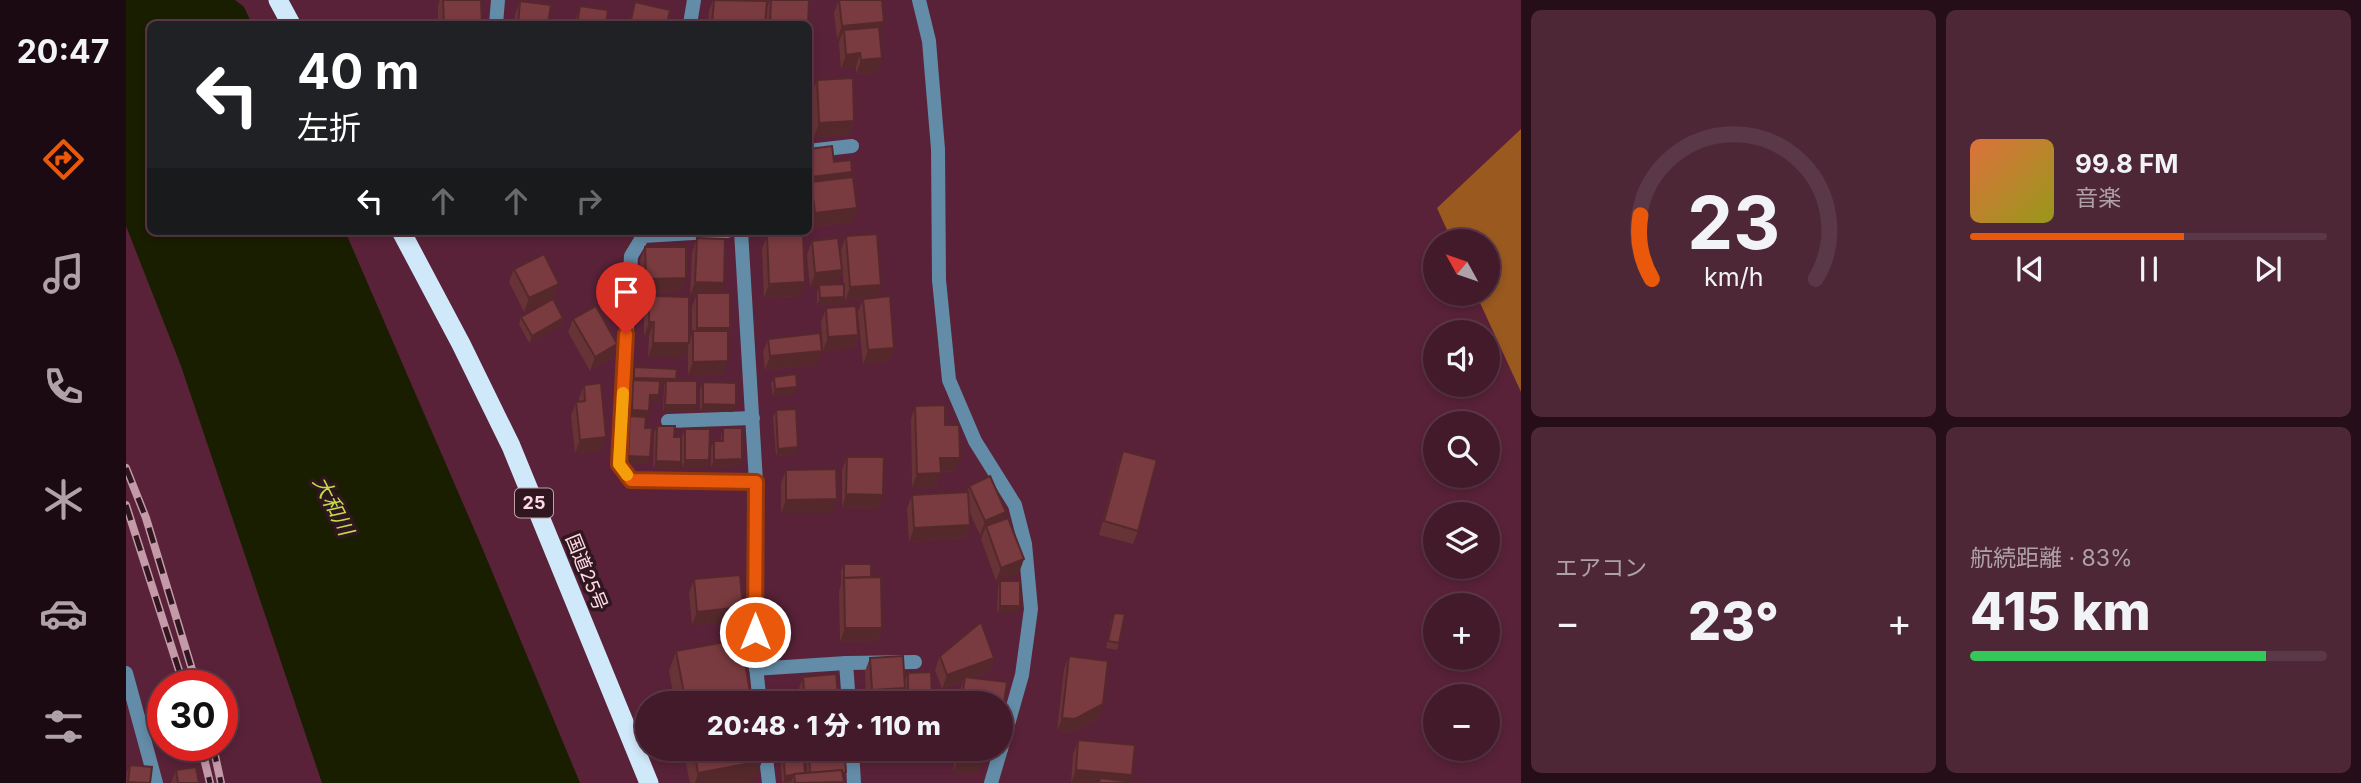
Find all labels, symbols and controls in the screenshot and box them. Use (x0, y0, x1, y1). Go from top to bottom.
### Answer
text: 20:47 (17, 32, 109, 71)
text: 40 m (297, 42, 420, 101)
icon: left (182, 49, 273, 140)
text: 左折 (297, 108, 361, 147)
icon: directions (39, 135, 88, 184)
text: 99.8 FM (2075, 148, 2179, 179)
text: 23 (1687, 179, 1780, 268)
icon: left (351, 182, 389, 220)
icon: ahead (424, 182, 462, 220)
icon: ahead (497, 182, 535, 220)
icon: right (570, 182, 608, 220)
text: 音楽 (2075, 184, 2121, 212)
north arrow (1423, 229, 1500, 306)
map controls (1423, 229, 1500, 761)
icon: music (39, 249, 88, 298)
icon: previous (2011, 250, 2049, 288)
icon: pause (2130, 250, 2168, 288)
icon: next (2249, 250, 2287, 288)
pin (596, 262, 656, 334)
text: km/h (1704, 262, 1763, 292)
icon: arrive (607, 273, 645, 311)
button: sound (1423, 320, 1500, 397)
icon: phone (39, 362, 88, 411)
button: search (1423, 411, 1500, 488)
water label: 大和川 (308, 472, 360, 541)
icon: climate (39, 475, 88, 524)
road number: 25 (515, 489, 553, 518)
button: layers (1423, 502, 1500, 579)
street label: 国道25号 (561, 531, 612, 614)
text: 航続距離 · 83% (1970, 544, 2133, 572)
text: エアコン (1555, 554, 1647, 582)
text: 415 km (1970, 580, 2151, 643)
icon: car (39, 589, 88, 638)
text: 23° (1688, 590, 1779, 653)
button: + (1423, 593, 1500, 670)
position arrow (718, 595, 792, 669)
text: − (1555, 599, 1580, 645)
text: + (1887, 599, 1912, 645)
speed limit sign: 30 (147, 670, 238, 761)
button: − (1423, 684, 1500, 761)
icon: filters (39, 702, 88, 751)
text: 20:48 · 1 分 · 110 m (707, 710, 941, 741)

